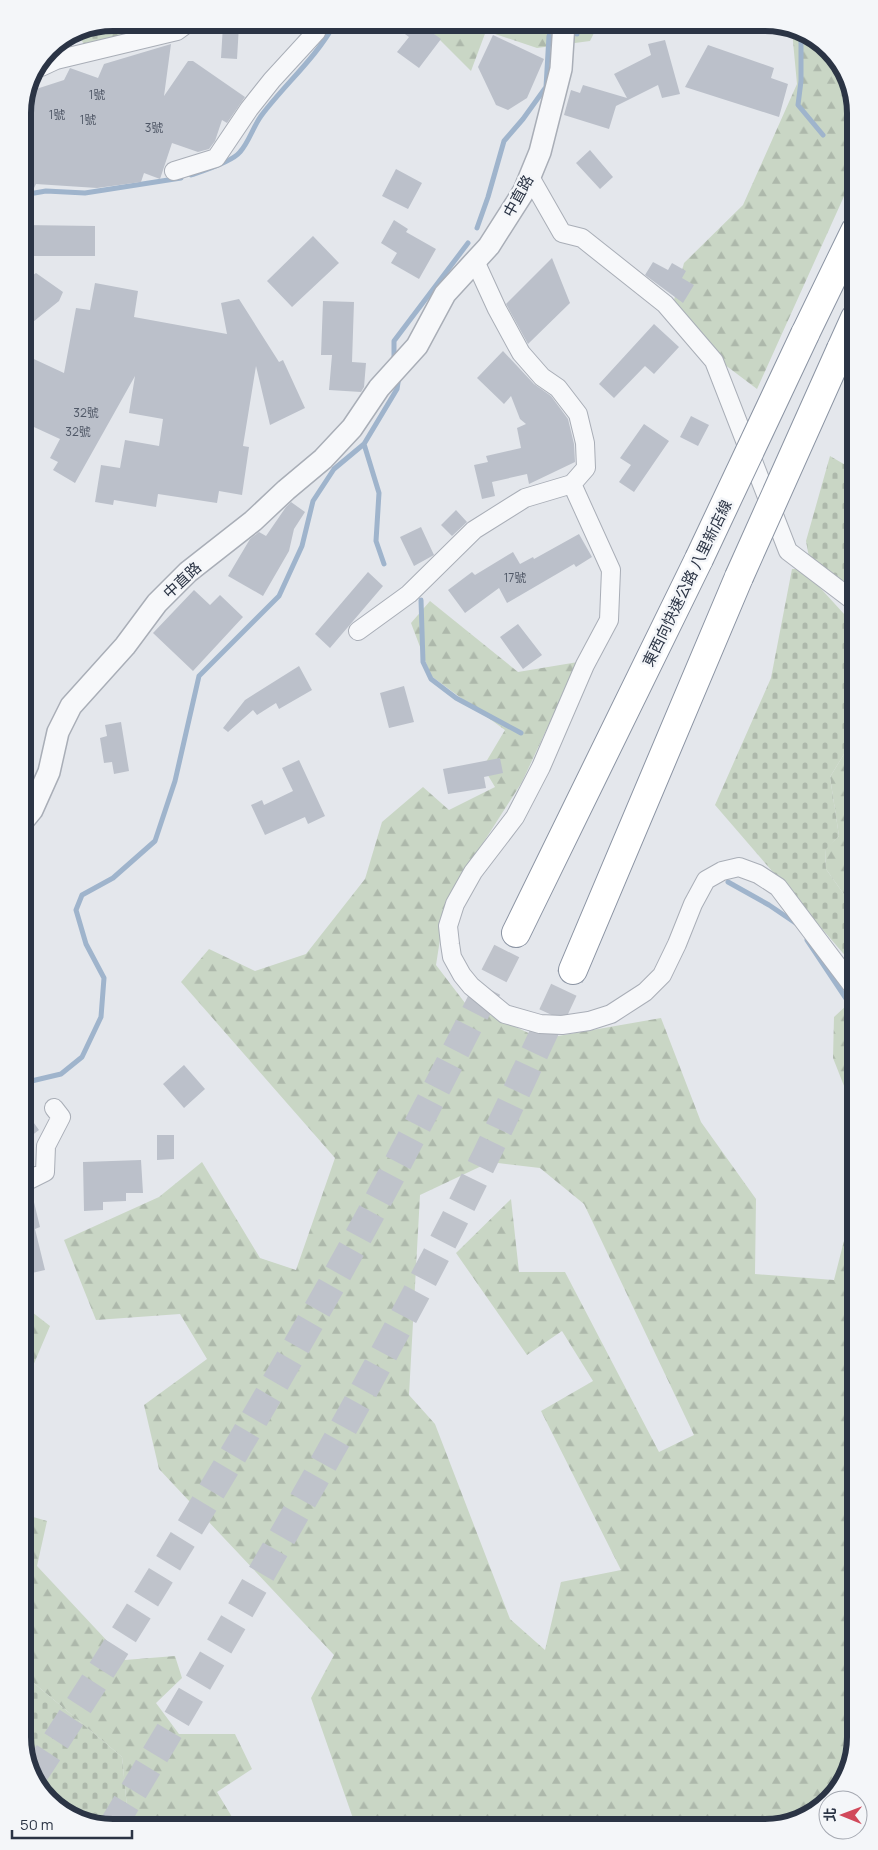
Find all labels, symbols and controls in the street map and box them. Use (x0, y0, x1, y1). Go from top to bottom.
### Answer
house number: 1號 (89, 86, 105, 103)
house number: 1號 (49, 106, 65, 123)
house number: 1號 (80, 111, 96, 128)
house number: 3號 (145, 119, 163, 136)
street label: 中直路 (498, 171, 538, 221)
house number: 32號 (73, 404, 99, 421)
house number: 32號 (65, 423, 91, 440)
street label: 東西向快速公路 八里新店線 (637, 496, 737, 670)
street label: 中直路 (158, 557, 206, 603)
house number: 17號 (504, 569, 526, 586)
north arrow (818, 1790, 868, 1840)
scale bar (12, 1808, 132, 1840)
text: 北 (820, 1808, 839, 1822)
text: 50 m (20, 1814, 54, 1835)

